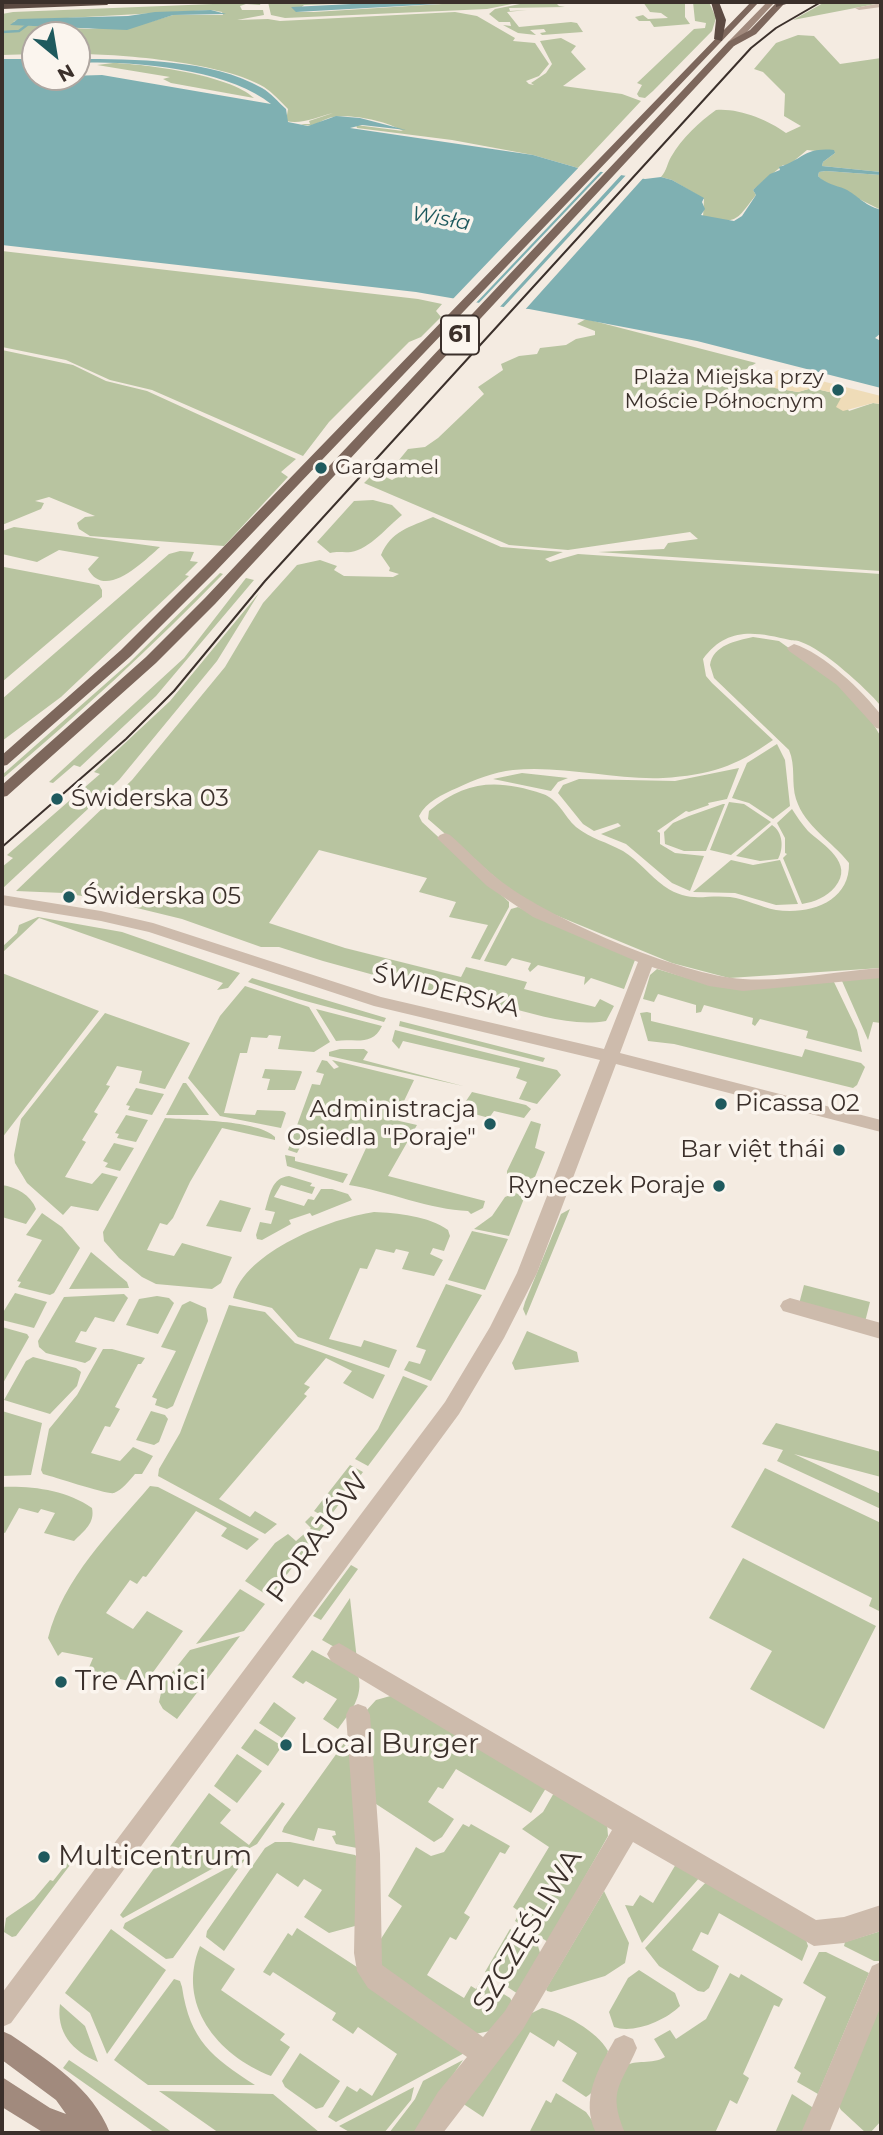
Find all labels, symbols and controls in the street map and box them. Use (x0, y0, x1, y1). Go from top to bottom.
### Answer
north arrow (21, 21, 91, 91)
text: N (53, 59, 78, 87)
water label: Wisła (410, 201, 472, 237)
road number: 61 (441, 316, 479, 354)
place label: Plaża Miejska przy Moście Północnym (625, 365, 824, 415)
marker: Plaża Miejska przy Moście Północnym (830, 382, 846, 398)
place label: Gargamel (335, 455, 439, 481)
marker: Gargamel (313, 460, 329, 476)
place label: Świderska 03 (71, 785, 229, 813)
marker: Świderska 03 (49, 791, 65, 807)
place label: Świderska 05 (83, 883, 241, 911)
marker: Świderska 05 (61, 889, 77, 905)
street label: ŚWIDERSKA (370, 960, 522, 1024)
place label: Picassa 02 (735, 1090, 860, 1118)
place label: Administracja Osiedla "Poraje" (287, 1096, 476, 1152)
marker: Picassa 02 (713, 1096, 729, 1112)
marker: Administracja Osiedla "Poraje" (482, 1116, 498, 1132)
place label: Bar việt thái (680, 1136, 825, 1164)
marker: Bar việt thái (831, 1142, 847, 1158)
place label: Ryneczek Poraje (508, 1172, 705, 1200)
marker: Ryneczek Poraje (711, 1178, 727, 1194)
street label: PORAJÓW (260, 1466, 376, 1610)
place label: Tre Amici (75, 1665, 206, 1699)
marker: Tre Amici (53, 1674, 69, 1690)
place label: Local Burger (300, 1728, 479, 1762)
marker: Local Burger (278, 1737, 294, 1753)
place label: Multicentrum (58, 1840, 252, 1874)
street label: SZCZĘŚLIWA (466, 1844, 590, 2018)
marker: Multicentrum (36, 1849, 52, 1865)

